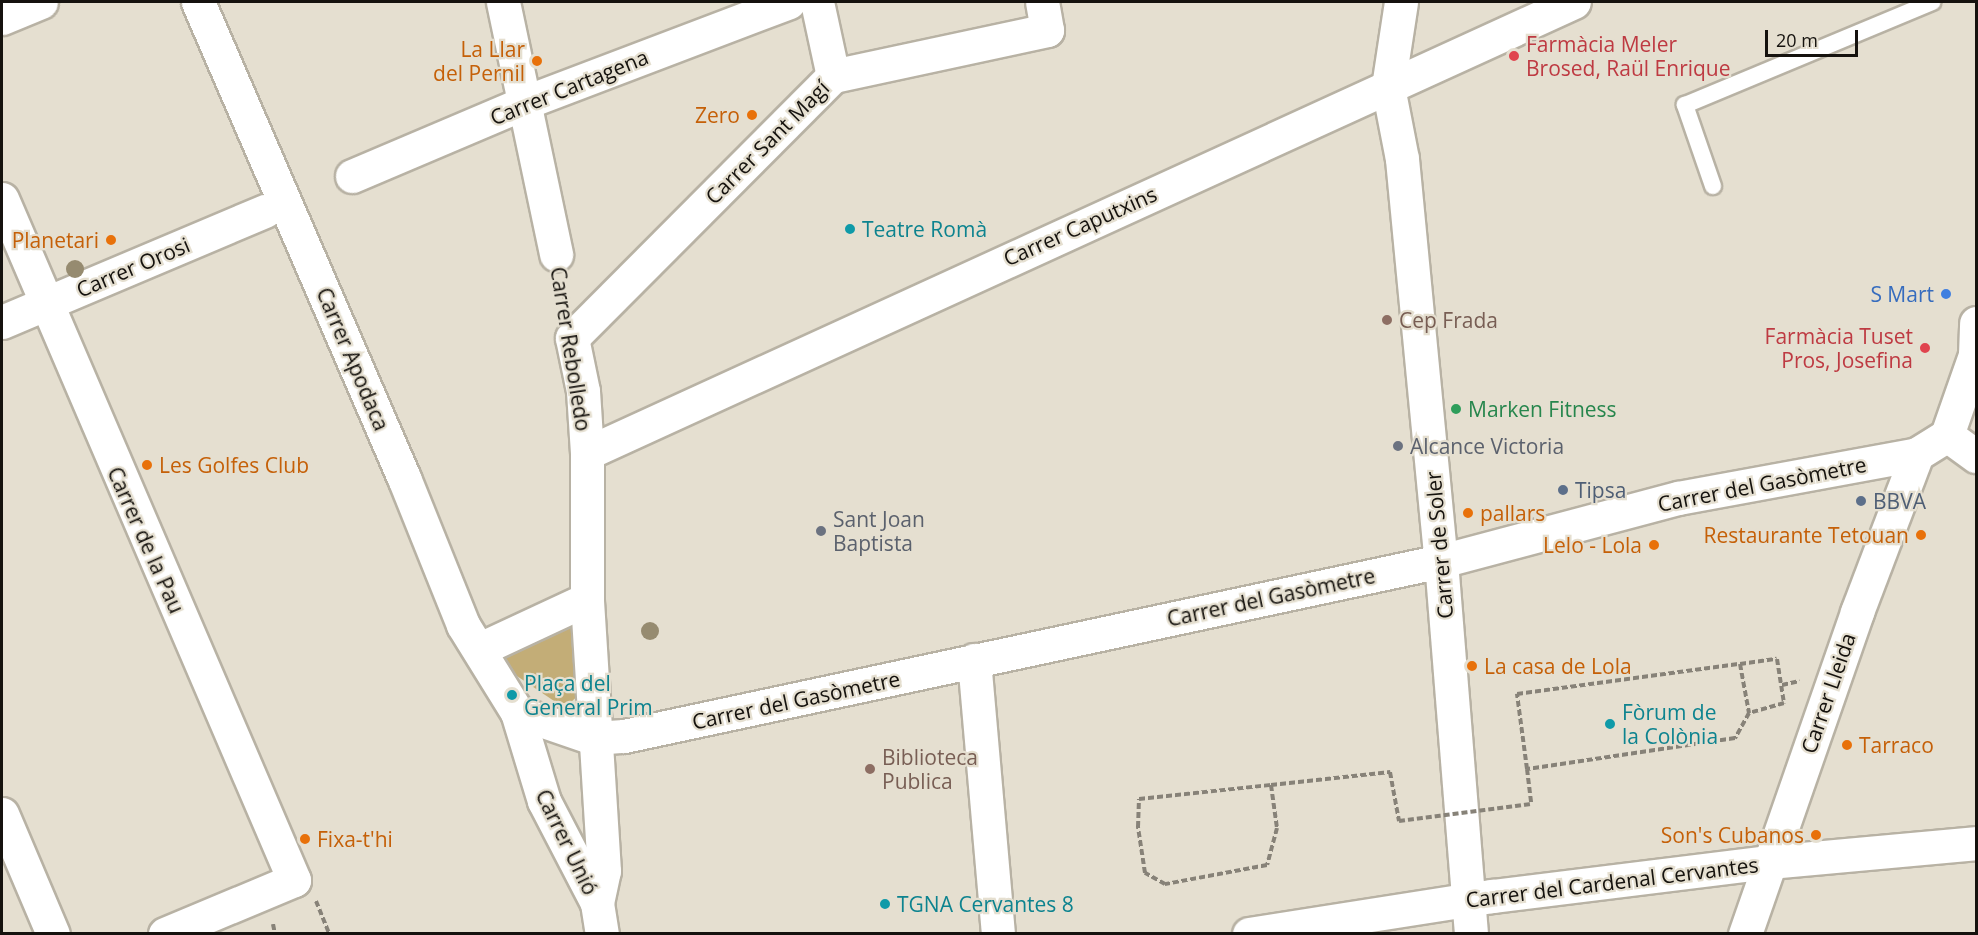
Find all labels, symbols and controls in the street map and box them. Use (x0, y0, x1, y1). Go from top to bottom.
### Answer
scale bar (1768, 18, 1861, 56)
text: 20 m (1776, 28, 1818, 52)
place label: Farmàcia Meler Brosed, Raül Enrique (1526, 31, 1731, 81)
place label: La Llar del Pernil (433, 36, 525, 86)
street label: Carrer Cartagena (486, 44, 652, 130)
marker: Farmàcia Meler Brosed, Raül Enrique (1507, 49, 1521, 63)
marker: La Llar del Pernil (530, 54, 544, 68)
street label: Carrer Sant Magí (700, 75, 834, 209)
place label: Zero (695, 102, 740, 128)
marker: Zero (745, 108, 759, 122)
street label: Carrer Caputxins (999, 181, 1161, 271)
place label: Teatre Romà (862, 216, 987, 242)
marker: Teatre Romà (843, 222, 857, 236)
place label: Planetari (12, 227, 99, 253)
street label: Carrer Orosi (73, 232, 193, 302)
marker: Planetari (104, 233, 118, 247)
street label: Carrer Rebolledo (546, 265, 596, 433)
place label: S Mart (1870, 281, 1934, 307)
street label: Carrer Apodaca (312, 284, 394, 434)
marker: S Mart (1939, 287, 1953, 301)
place label: Cep Frada (1399, 307, 1498, 333)
marker: Cep Frada (1380, 313, 1394, 327)
place label: Farmàcia Tuset Pros, Josefina (1765, 323, 1913, 373)
marker: Farmàcia Tuset Pros, Josefina (1918, 341, 1932, 355)
place label: Marken Fitness (1468, 396, 1617, 422)
marker: Marken Fitness (1449, 402, 1463, 416)
place label: Alcance Victoria (1410, 433, 1564, 459)
marker: Alcance Victoria (1391, 439, 1405, 453)
street label: Carrer del Gasòmetre (1656, 451, 1868, 517)
place label: Les Golfes Club (159, 452, 309, 478)
marker: Les Golfes Club (140, 458, 154, 472)
street label: Carrer de la Pau (102, 463, 190, 617)
street label: Carrer de Soler (1420, 470, 1458, 620)
place label: Tipsa (1575, 477, 1626, 503)
marker: Tipsa (1556, 483, 1570, 497)
place label: BBVA (1873, 488, 1926, 514)
marker: BBVA (1854, 494, 1868, 508)
place label: pallars (1480, 500, 1545, 526)
place label: Sant Joan Baptista (833, 506, 925, 556)
marker: pallars (1461, 506, 1475, 520)
place label: Restaurante Tetouan (1703, 522, 1909, 548)
marker: Sant Joan Baptista (814, 524, 828, 538)
marker: Restaurante Tetouan (1914, 528, 1928, 542)
place label: Lelo - Lola (1543, 532, 1642, 558)
marker: Lelo - Lola (1647, 538, 1661, 552)
street label: Carrer del Gasòmetre (1165, 563, 1377, 631)
street label: Carrer Lleida (1796, 629, 1860, 757)
place label: La casa de Lola (1484, 653, 1632, 679)
marker: La casa de Lola (1465, 659, 1479, 673)
street label: Carrer del Gasòmetre (690, 666, 902, 734)
place label: Plaça del General Prim (524, 670, 653, 720)
marker: Plaça del General Prim (505, 688, 519, 702)
place label: Fòrum de la Colònia (1622, 699, 1718, 749)
marker: Fòrum de la Colònia (1603, 717, 1617, 731)
place label: Tarraco (1859, 732, 1934, 758)
marker: Tarraco (1840, 738, 1854, 752)
place label: Biblioteca Publica (882, 744, 978, 794)
marker: Biblioteca Publica (863, 762, 877, 776)
street label: Carrer Unió (531, 785, 603, 899)
place label: Son's Cubanos (1661, 822, 1804, 848)
place label: Fixa-t'hi (317, 826, 393, 852)
marker: Son's Cubanos (1809, 828, 1823, 842)
marker: Fixa-t'hi (298, 832, 312, 846)
street label: Carrer del Cardenal Cervantes (1464, 852, 1760, 912)
place label: TGNA Cervantes 8 (897, 891, 1074, 917)
marker: TGNA Cervantes 8 (878, 897, 892, 911)

